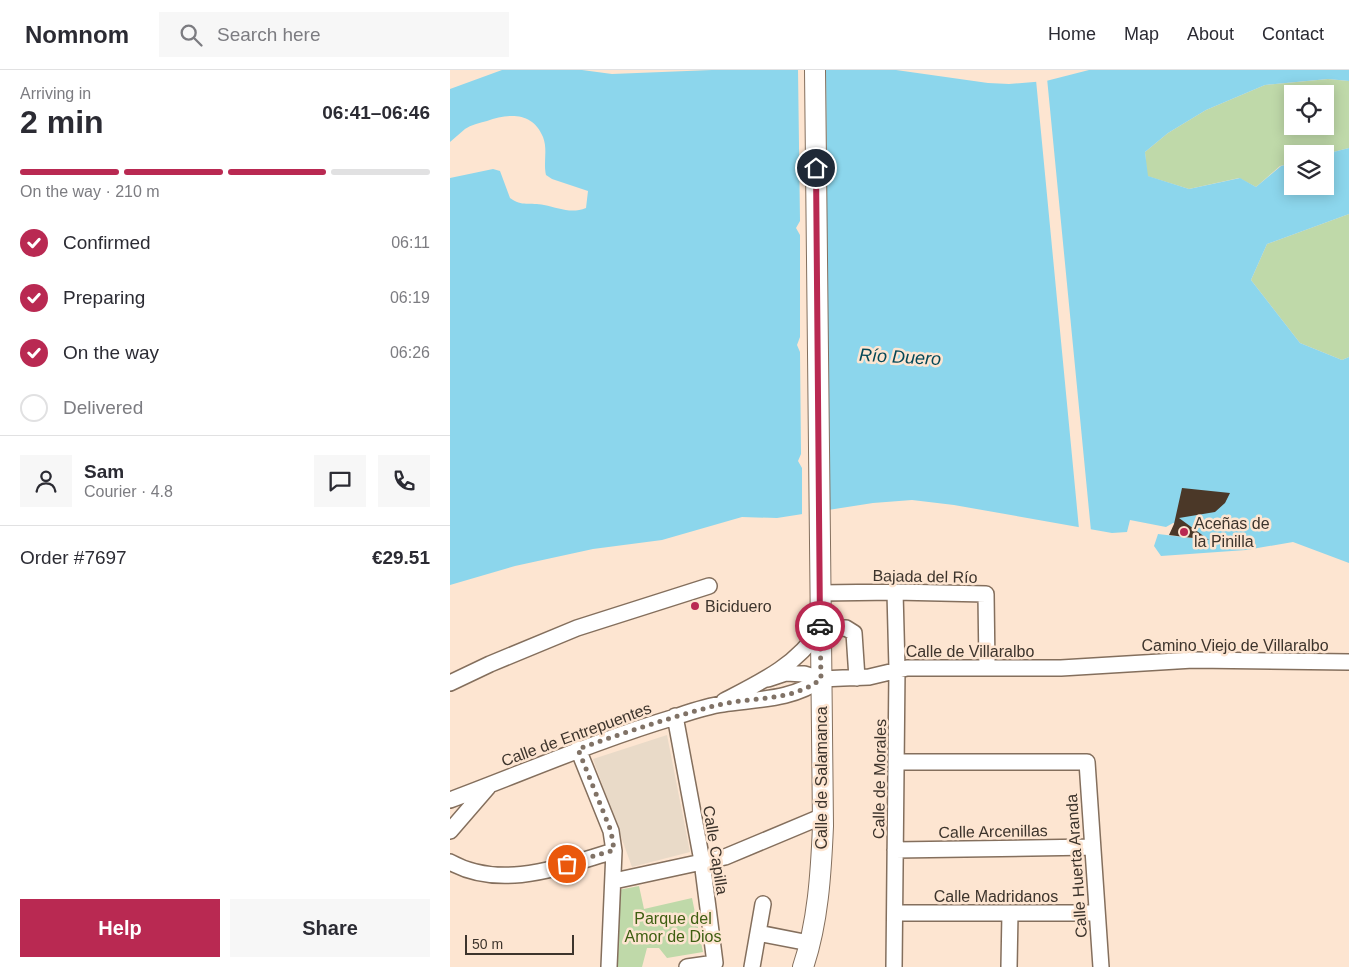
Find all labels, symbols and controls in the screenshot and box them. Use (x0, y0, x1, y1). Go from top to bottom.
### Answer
search box (159, 12, 509, 57)
text: Nomnom (25, 21, 129, 48)
icon: search (177, 21, 205, 49)
text: Search here (217, 24, 321, 45)
text: Home (1048, 24, 1096, 44)
text: Map (1124, 24, 1159, 44)
text: About (1187, 24, 1234, 44)
text: Contact (1262, 24, 1324, 44)
text: Arriving in (20, 85, 91, 102)
map controls (1284, 85, 1334, 195)
button: locate (1284, 85, 1334, 135)
text: 06:41–06:46 (322, 102, 430, 123)
text: 2 min (20, 104, 104, 140)
button: layers (1284, 145, 1334, 195)
pin (795, 147, 837, 189)
icon: home (802, 154, 830, 182)
text: On the way · 210 m (20, 183, 160, 200)
icon: check (20, 229, 48, 257)
text: Confirmed (63, 232, 151, 253)
text: 06:11 (391, 234, 430, 251)
icon: check (20, 284, 48, 312)
text: Preparing (63, 287, 145, 308)
text: 06:19 (390, 289, 430, 306)
icon: check (20, 339, 48, 367)
text: On the way (63, 342, 159, 363)
text: 06:26 (390, 344, 430, 361)
water label: Río Duero (859, 345, 941, 369)
text: Delivered (63, 397, 143, 418)
button: person (20, 455, 72, 507)
button: chat (314, 455, 366, 507)
button: phone (378, 455, 430, 507)
text: Sam (84, 461, 124, 482)
text: Courier · 4.8 (84, 483, 173, 500)
place label: Aceñas de la Pinilla (1194, 515, 1270, 550)
marker: Aceñas de la Pinilla (1178, 526, 1190, 538)
text: Order #7697 (20, 547, 127, 568)
text: €29.51 (372, 547, 430, 568)
street label: Bajada del Río (872, 567, 978, 586)
place label: Biciduero (705, 598, 772, 615)
marker: Biciduero (689, 600, 701, 612)
courier (795, 601, 845, 651)
icon: car (806, 612, 834, 640)
street label: Camino Viejo de Villaralbo (1141, 637, 1329, 654)
street label: Calle de Villaralbo (906, 643, 1034, 660)
street label: Calle de Entrepuentes (499, 699, 653, 770)
street label: Calle de Salamanca (813, 706, 830, 850)
street label: Calle de Morales (870, 719, 889, 839)
street label: Calle Huerta Aranda (1063, 793, 1090, 938)
street label: Calle Capilla (700, 804, 731, 896)
street label: Calle Arcenillas (938, 822, 1048, 841)
pin (546, 843, 588, 885)
icon: bag (553, 850, 581, 878)
street label: Calle Madridanos (934, 888, 1058, 905)
button: Help (20, 899, 220, 957)
button: Share (230, 899, 430, 957)
park label: Parque del Amor de Dios (625, 910, 721, 945)
scale bar (465, 932, 574, 955)
text: 50 m (472, 936, 503, 952)

